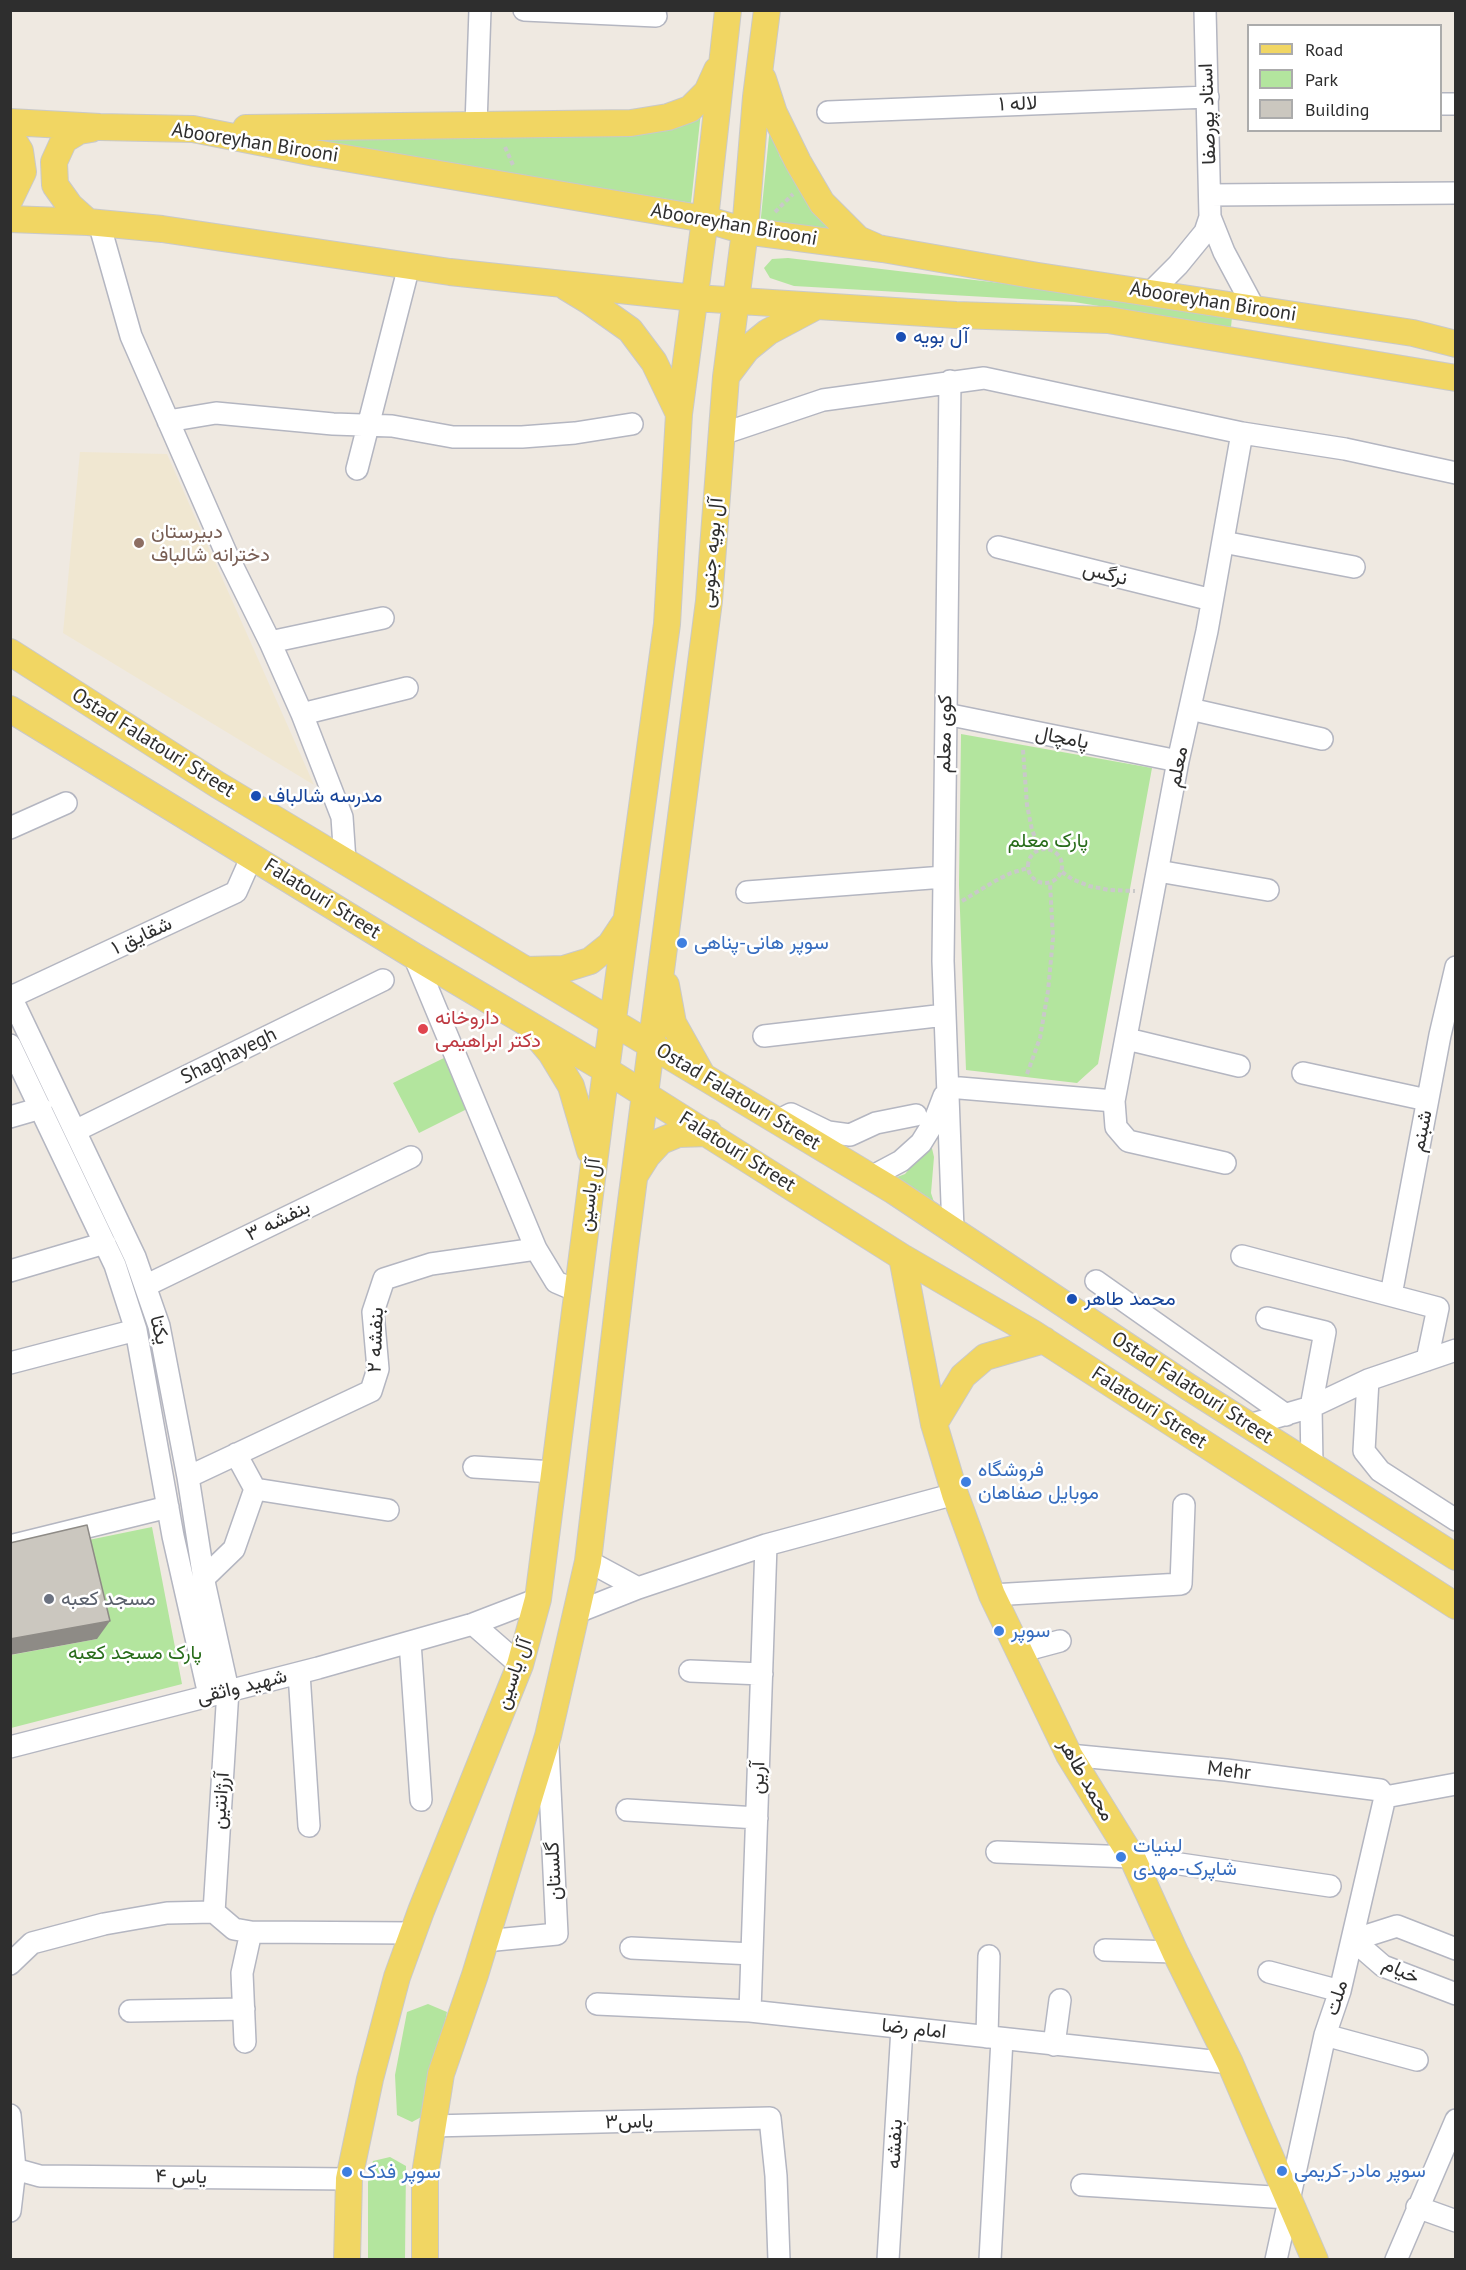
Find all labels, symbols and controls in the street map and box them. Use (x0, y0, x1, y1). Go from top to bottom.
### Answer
legend (1247, 24, 1442, 132)
text: Road (1305, 38, 1343, 61)
street label: استاد پورصفا (1194, 63, 1222, 165)
text: Park (1305, 68, 1338, 91)
street label: لاله ۱ (998, 91, 1038, 117)
text: Building (1305, 98, 1369, 121)
street label: Abooreyhan Birooni (170, 118, 340, 168)
street label: Abooreyhan Birooni (649, 199, 819, 251)
street label: Abooreyhan Birooni (1128, 277, 1298, 327)
place label: آل بویه (913, 325, 969, 349)
marker: آل بویه (894, 330, 908, 344)
street label: آل بویه جنوبی (695, 497, 729, 609)
place label: دبیرستان دخترانه شالباف (151, 520, 270, 567)
marker: دبیرستان دخترانه شالباف (132, 536, 146, 550)
street label: نرگس (1080, 557, 1130, 591)
street label: Ostad Falatouri Street (67, 683, 239, 803)
street label: کوی معلم (932, 695, 958, 773)
street label: پامچال (1033, 721, 1091, 755)
street label: معلم (1162, 745, 1194, 789)
place label: مدرسه شالباف (268, 784, 382, 808)
marker: مدرسه شالباف (249, 789, 263, 803)
park label: پارک معلم (1008, 829, 1088, 853)
street label: Falatouri Street (259, 854, 385, 944)
street label: شقایق ۱ (108, 912, 176, 960)
place label: سوپر هانی-پناهی (694, 931, 829, 955)
marker: سوپر هانی-پناهی (675, 936, 689, 950)
place label: داروخانه دکتر ابراهیمی (435, 1006, 541, 1053)
street label: Shaghayegh (177, 1022, 281, 1090)
marker: داروخانه دکتر ابراهیمی (416, 1022, 430, 1036)
street label: Ostad Falatouri Street (651, 1038, 825, 1156)
street label: Falatouri Street (674, 1107, 800, 1197)
street label: شبنم (1406, 1108, 1438, 1154)
street label: آل یاسین (574, 1157, 606, 1233)
street label: بنفشه ۳ (242, 1195, 314, 1247)
place label: محمد طاهر (1084, 1287, 1176, 1311)
marker: محمد طاهر (1065, 1292, 1079, 1306)
street label: بنفشه ۲ (363, 1307, 389, 1373)
street label: یکتا (144, 1313, 174, 1347)
street label: Ostad Falatouri Street (1107, 1327, 1277, 1449)
street label: Falatouri Street (1087, 1362, 1211, 1454)
place label: فروشگاه موبایل صفاهان (978, 1458, 1099, 1505)
marker: فروشگاه موبایل صفاهان (959, 1475, 973, 1489)
place label: مسجد کعبه (61, 1587, 156, 1611)
marker: مسجد کعبه (42, 1592, 56, 1606)
place label: سوپر (1011, 1619, 1050, 1643)
marker: سوپر (992, 1624, 1006, 1638)
street label: آل یاسین (491, 1635, 537, 1713)
park label: پارک مسجد کعبه (68, 1641, 202, 1665)
street label: شهید واثقی (194, 1664, 290, 1710)
street label: محمد طاهر (1053, 1734, 1119, 1826)
street label: Mehr (1206, 1756, 1252, 1786)
street label: آرین (745, 1761, 771, 1795)
street label: آرژانتین (207, 1772, 235, 1830)
place label: لبنیات شاپرک-مهدی (1133, 1834, 1237, 1881)
street label: گلستان (540, 1841, 568, 1901)
marker: لبنیات شاپرک-مهدی (1114, 1850, 1128, 1864)
street label: خیام (1379, 1952, 1423, 1990)
street label: ملت (1320, 1977, 1354, 2019)
street label: امام رضا (880, 2014, 948, 2044)
street label: یاس۳ (605, 2110, 653, 2134)
street label: بنفشه (882, 2118, 908, 2170)
place label: سوپر مادر-کریمی (1294, 2159, 1426, 2183)
place label: سوپر فدک (359, 2160, 441, 2184)
marker: سوپر مادر-کریمی (1275, 2164, 1289, 2178)
street label: یاس ۴ (155, 2165, 207, 2189)
marker: سوپر فدک (340, 2165, 354, 2179)

